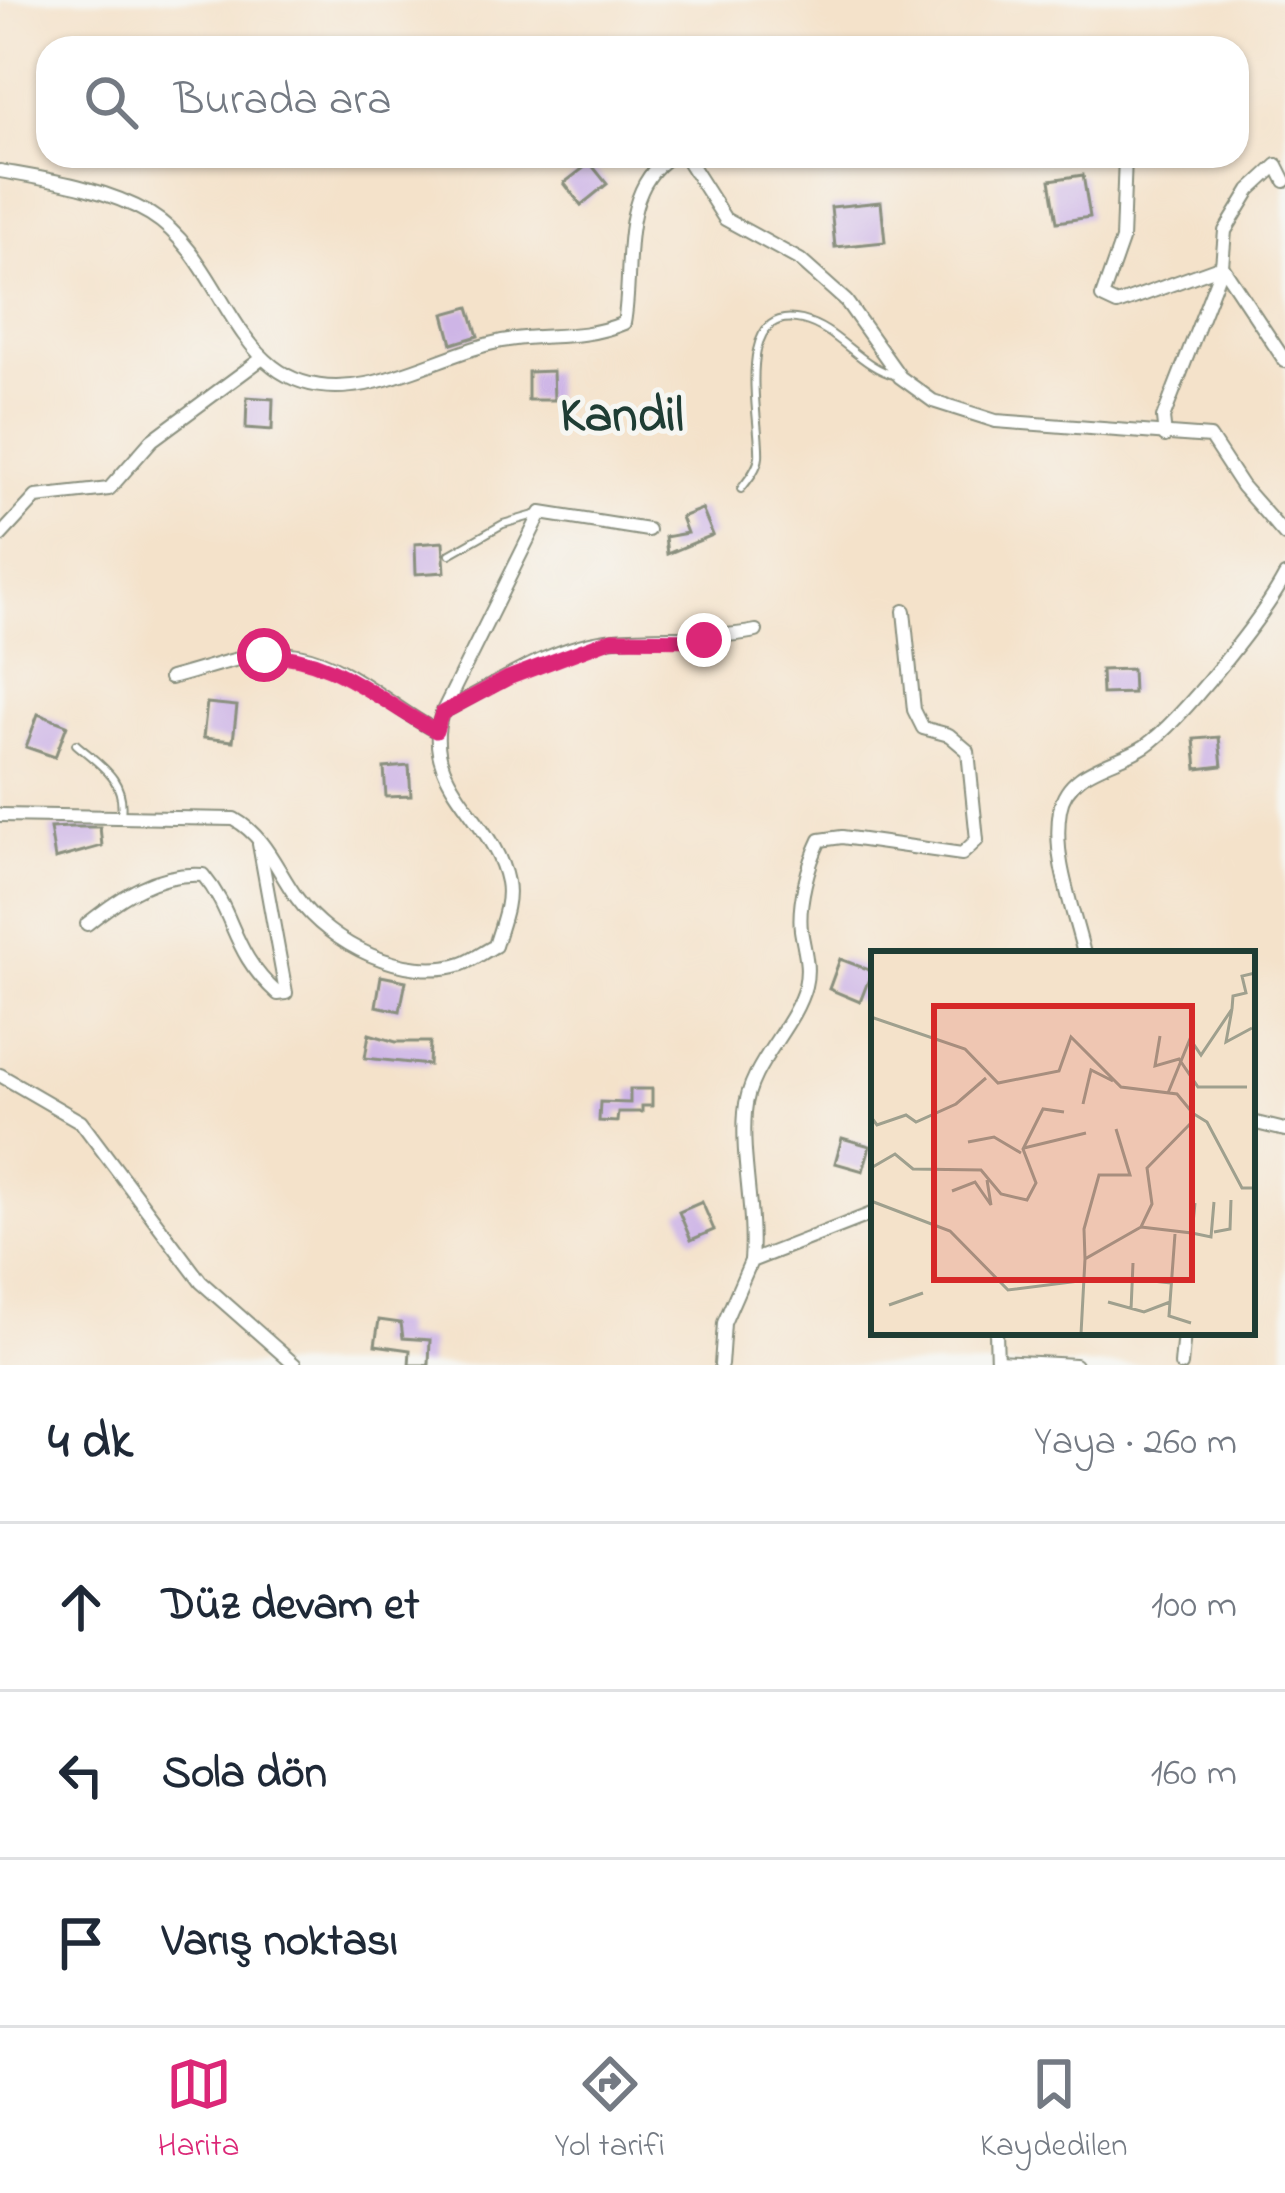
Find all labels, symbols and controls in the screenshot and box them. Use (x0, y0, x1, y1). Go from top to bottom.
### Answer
search box (36, 36, 1249, 168)
icon: search (78, 69, 144, 135)
text: Burada ara (174, 69, 392, 135)
district label: Kandil (560, 380, 684, 455)
route end (677, 613, 731, 667)
route start (237, 628, 291, 682)
inset map (871, 951, 1255, 1335)
text: 4 dk (48, 1406, 133, 1481)
text: Yaya · 260 m (1034, 1415, 1237, 1472)
icon: ahead (48, 1574, 114, 1640)
text: Düz devam et (162, 1574, 419, 1640)
text: 100 m (1151, 1578, 1237, 1635)
icon: left (48, 1742, 114, 1808)
text: Sola dön (162, 1742, 327, 1808)
text: 160 m (1151, 1746, 1237, 1803)
icon: arrive (48, 1910, 114, 1976)
text: Varış noktası (162, 1910, 398, 1976)
tab: Harita (157, 2051, 240, 2171)
tab: Yol tarifi (555, 2051, 665, 2171)
tab: Kaydedilen (980, 2051, 1127, 2171)

